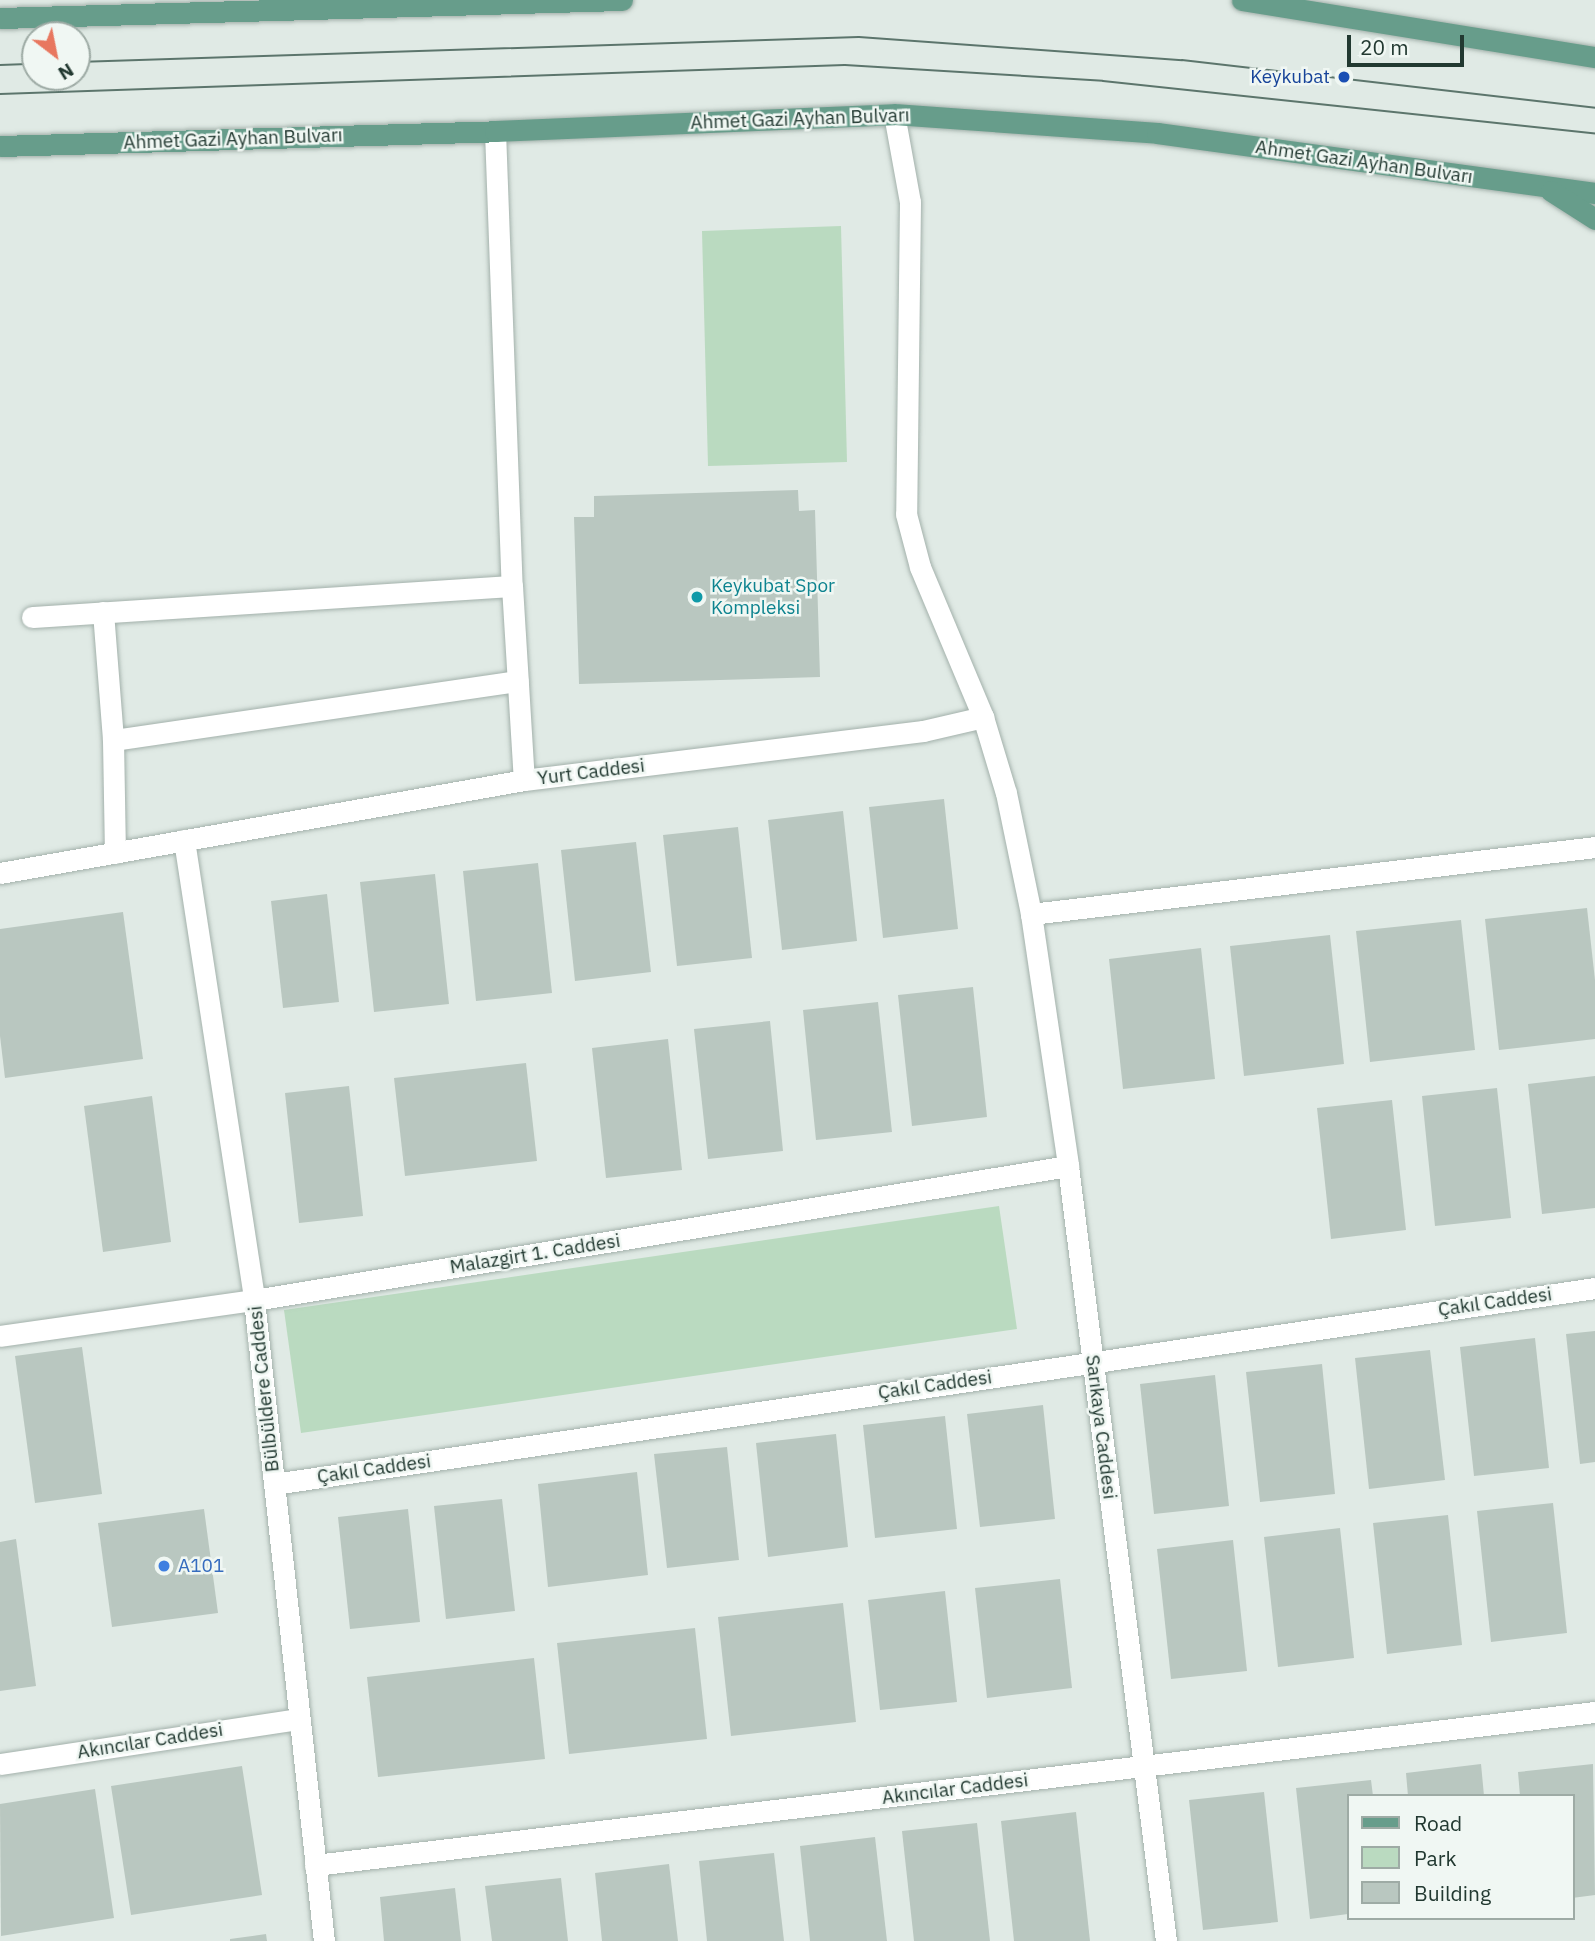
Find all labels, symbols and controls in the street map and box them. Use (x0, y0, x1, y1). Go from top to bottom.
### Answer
north arrow (21, 21, 91, 91)
scale bar (1350, 21, 1467, 65)
text: 20 m (1360, 33, 1409, 61)
text: N (54, 58, 78, 86)
place label: Keykubat (1250, 66, 1330, 88)
marker: Keykubat (1336, 69, 1352, 85)
street label: Ahmet Gazi Ayhan Bulvarı (690, 104, 910, 134)
street label: Ahmet Gazi Ayhan Bulvarı (123, 124, 343, 154)
street label: Ahmet Gazi Ayhan Bulvarı (1254, 135, 1474, 189)
place label: Keykubat Spor Kompleksi (711, 575, 835, 619)
marker: Keykubat Spor Kompleksi (689, 589, 705, 605)
street label: Yurt Caddesi (536, 754, 646, 790)
street label: Malazgirt 1. Caddesi (448, 1229, 622, 1279)
street label: Çakıl Caddesi (1437, 1283, 1553, 1321)
street label: Bülbüldere Caddesi (244, 1305, 284, 1473)
street label: Sarıkaya Caddesi (1081, 1354, 1121, 1500)
street label: Çakıl Caddesi (877, 1366, 993, 1404)
street label: Çakıl Caddesi (316, 1450, 432, 1488)
place label: A101 (178, 1555, 224, 1577)
marker: A101 (156, 1558, 172, 1574)
street label: Akıncılar Caddesi (76, 1718, 224, 1764)
street label: Akıncılar Caddesi (881, 1769, 1029, 1809)
legend (1346, 1794, 1574, 1920)
text: Road (1414, 1809, 1462, 1837)
text: Park (1414, 1844, 1457, 1872)
text: Building (1414, 1879, 1491, 1907)

